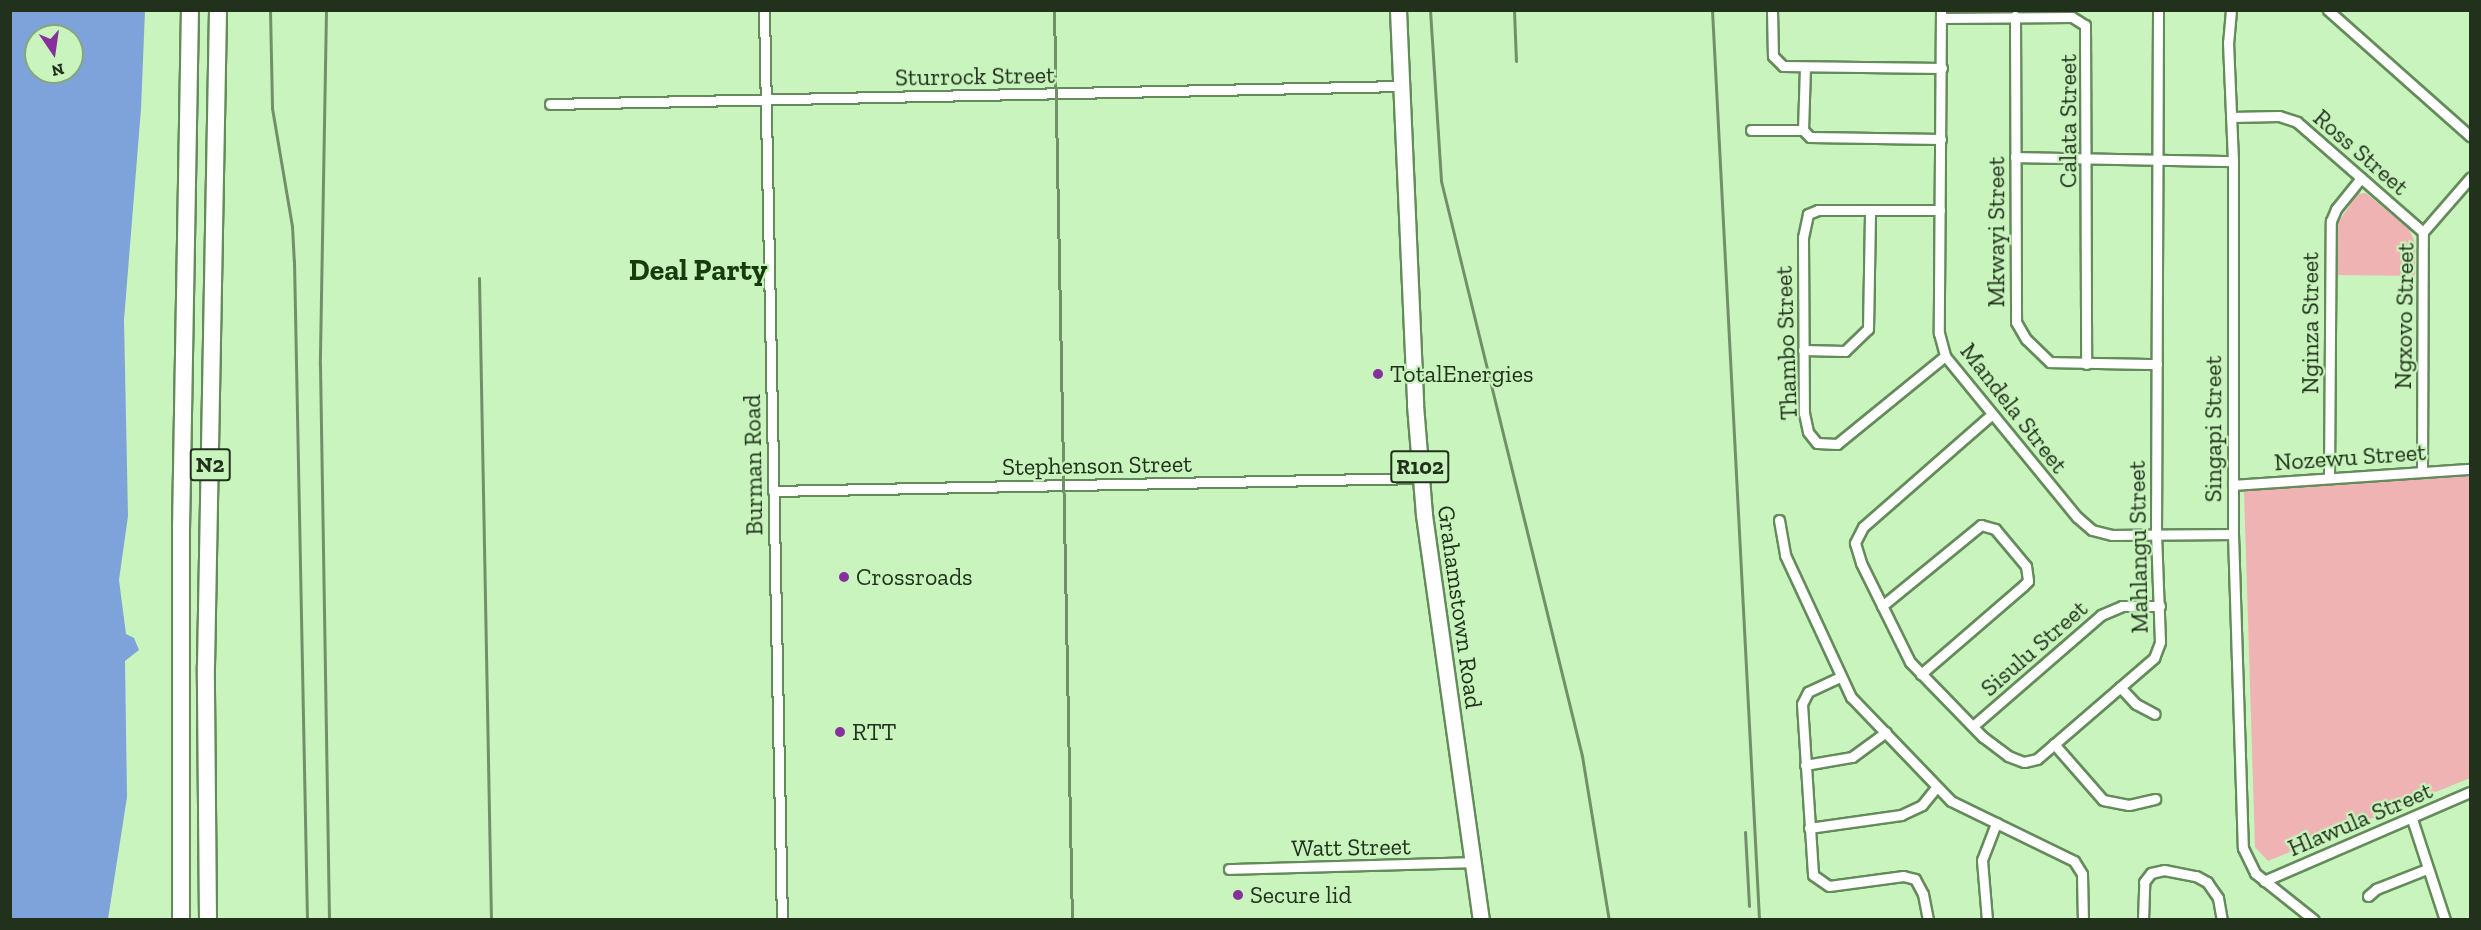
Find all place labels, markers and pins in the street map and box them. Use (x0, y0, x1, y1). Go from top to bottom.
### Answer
place label: TotalEnergies (1390, 360, 1533, 388)
marker: TotalEnergies (1371, 367, 1385, 381)
place label: Crossroads (856, 563, 973, 591)
marker: Crossroads (837, 570, 851, 584)
place label: RTT (852, 718, 896, 746)
marker: RTT (833, 725, 847, 739)
place label: Secure lid (1250, 881, 1352, 909)
marker: Secure lid (1231, 888, 1245, 902)

